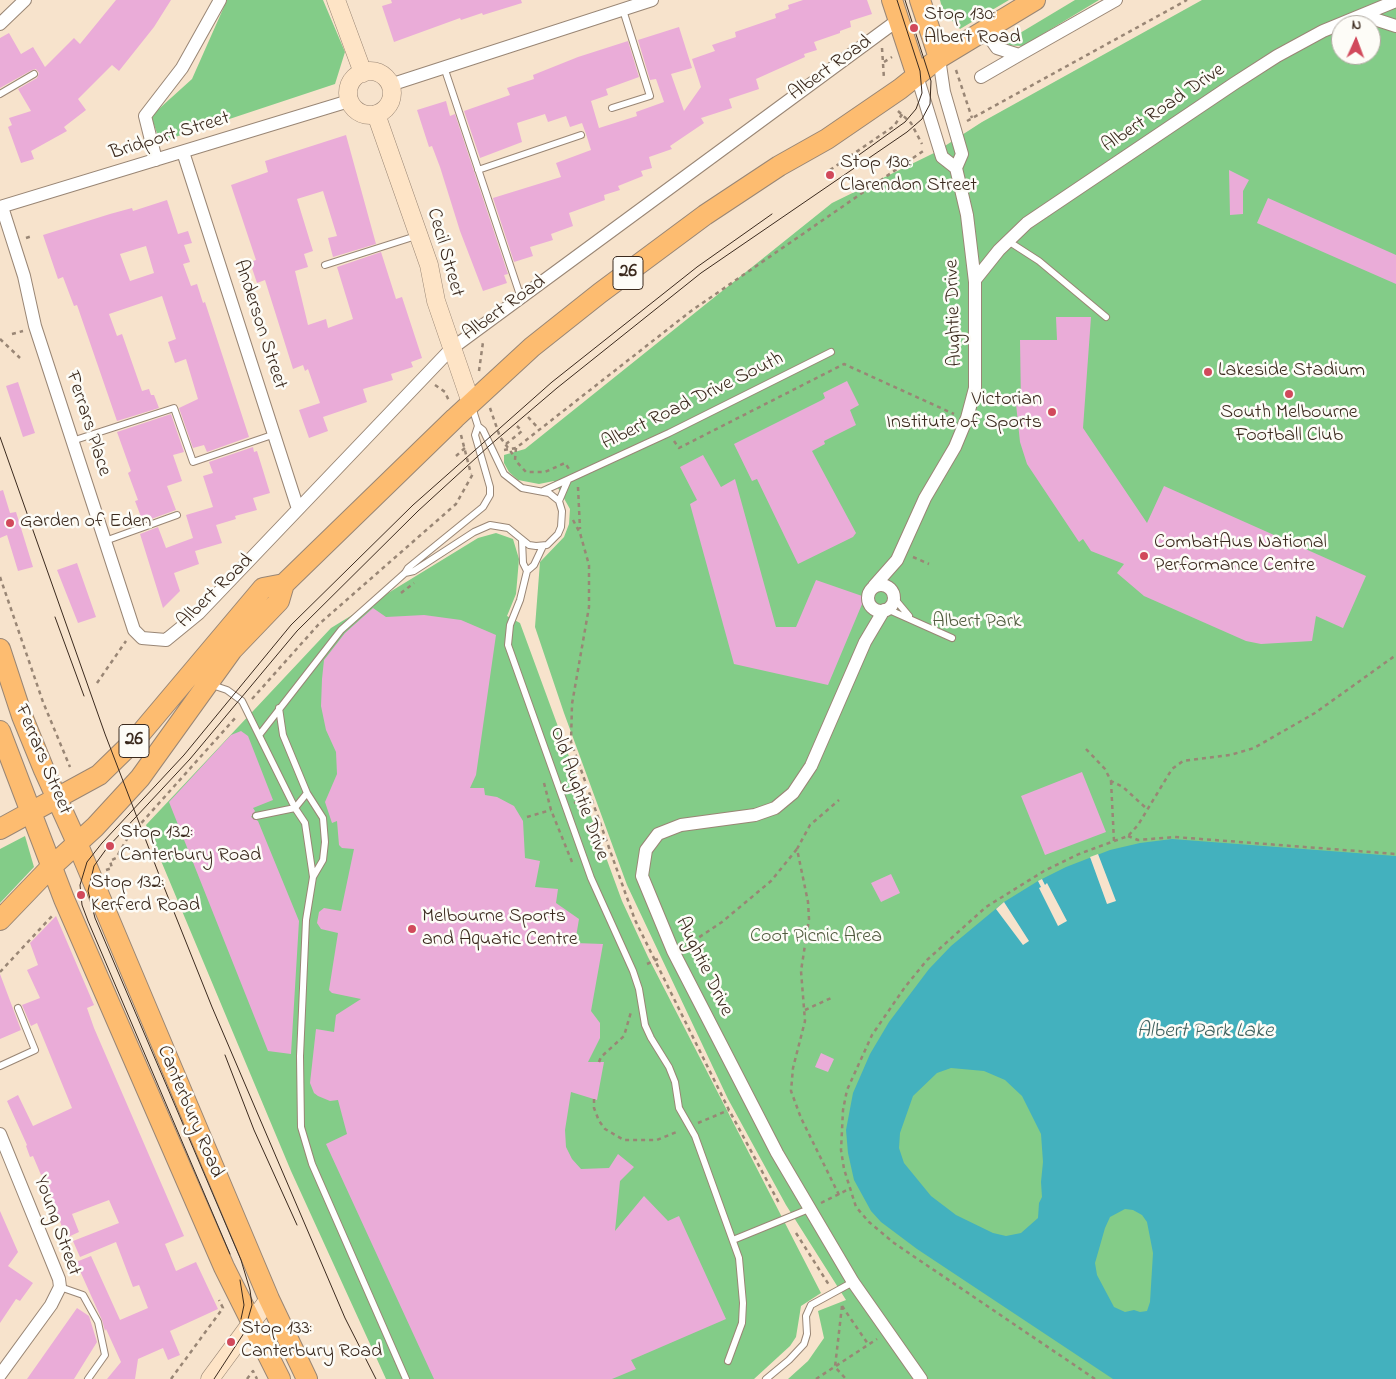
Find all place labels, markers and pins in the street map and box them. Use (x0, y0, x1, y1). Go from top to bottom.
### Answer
place label: Stop 130: Albert Road (924, 4, 1021, 51)
marker: Stop 130: Albert Road (908, 22, 920, 34)
place label: Stop 130: Clarendon Street (840, 152, 977, 199)
marker: Stop 130: Clarendon Street (824, 169, 836, 181)
place label: Lakeside Stadium (1218, 360, 1365, 384)
marker: Lakeside Stadium (1202, 366, 1214, 378)
marker: South Melbourne Football Club (1283, 388, 1295, 400)
place label: Victorian Institute of Sports (886, 389, 1042, 436)
place label: South Melbourne Football Club (1220, 402, 1358, 449)
marker: Victorian Institute of Sports (1046, 406, 1058, 418)
place label: Garden of Eden (20, 511, 151, 535)
marker: Garden of Eden (4, 517, 16, 529)
place label: CombatAus National Performance Centre (1154, 532, 1327, 579)
marker: CombatAus National Performance Centre (1138, 550, 1150, 562)
place label: Stop 132: Canterbury Road (120, 822, 261, 869)
marker: Stop 132: Canterbury Road (104, 840, 116, 852)
place label: Stop 132: Kerferd Road (91, 872, 200, 919)
marker: Stop 132: Kerferd Road (75, 889, 87, 901)
place label: Melbourne Sports and Aquatic Centre (422, 906, 578, 953)
marker: Melbourne Sports and Aquatic Centre (406, 923, 418, 935)
place label: Stop 133: Canterbury Road (241, 1318, 382, 1365)
marker: Stop 133: Canterbury Road (225, 1336, 237, 1348)

